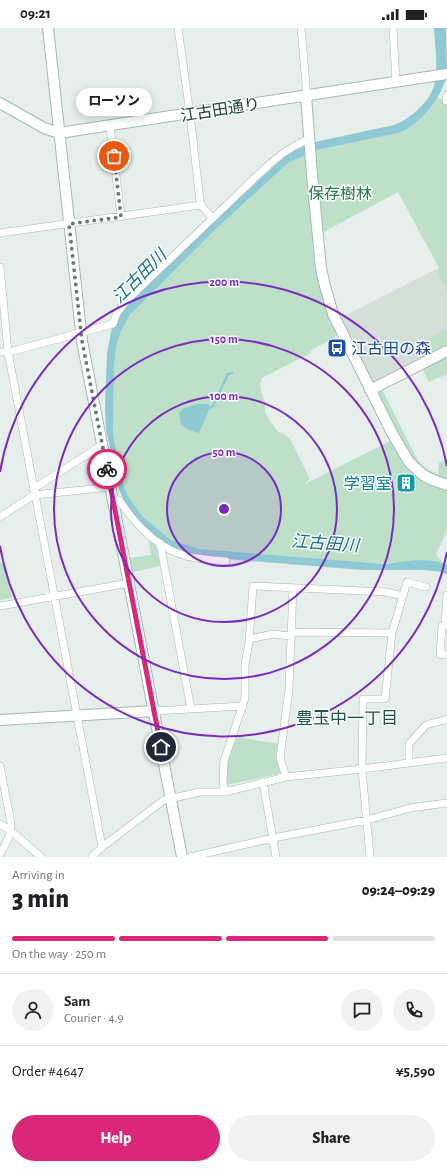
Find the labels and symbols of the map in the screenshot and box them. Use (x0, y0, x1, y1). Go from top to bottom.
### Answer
callout: ローソン (76, 88, 152, 116)
street label: 江古田通り (179, 95, 261, 124)
pin (97, 139, 131, 173)
park label: 保存樹林 (308, 185, 372, 202)
water label: 江古田川 (109, 244, 171, 306)
text: 200 m (209, 276, 239, 288)
text: 150 m (210, 333, 238, 345)
bus stop icon: 江古田の森 (326, 337, 348, 359)
place label: 江古田の森 (351, 340, 431, 357)
text: 100 m (210, 390, 238, 402)
text: 50 m (213, 446, 236, 458)
courier (87, 449, 127, 489)
building icon: 学習室 (395, 472, 417, 494)
place label: 学習室 (344, 475, 392, 492)
centre of rings (217, 502, 231, 516)
water label: 江古田川 (290, 532, 362, 554)
district label: 豊玉中一丁目 (296, 710, 398, 727)
pin (144, 730, 178, 764)

